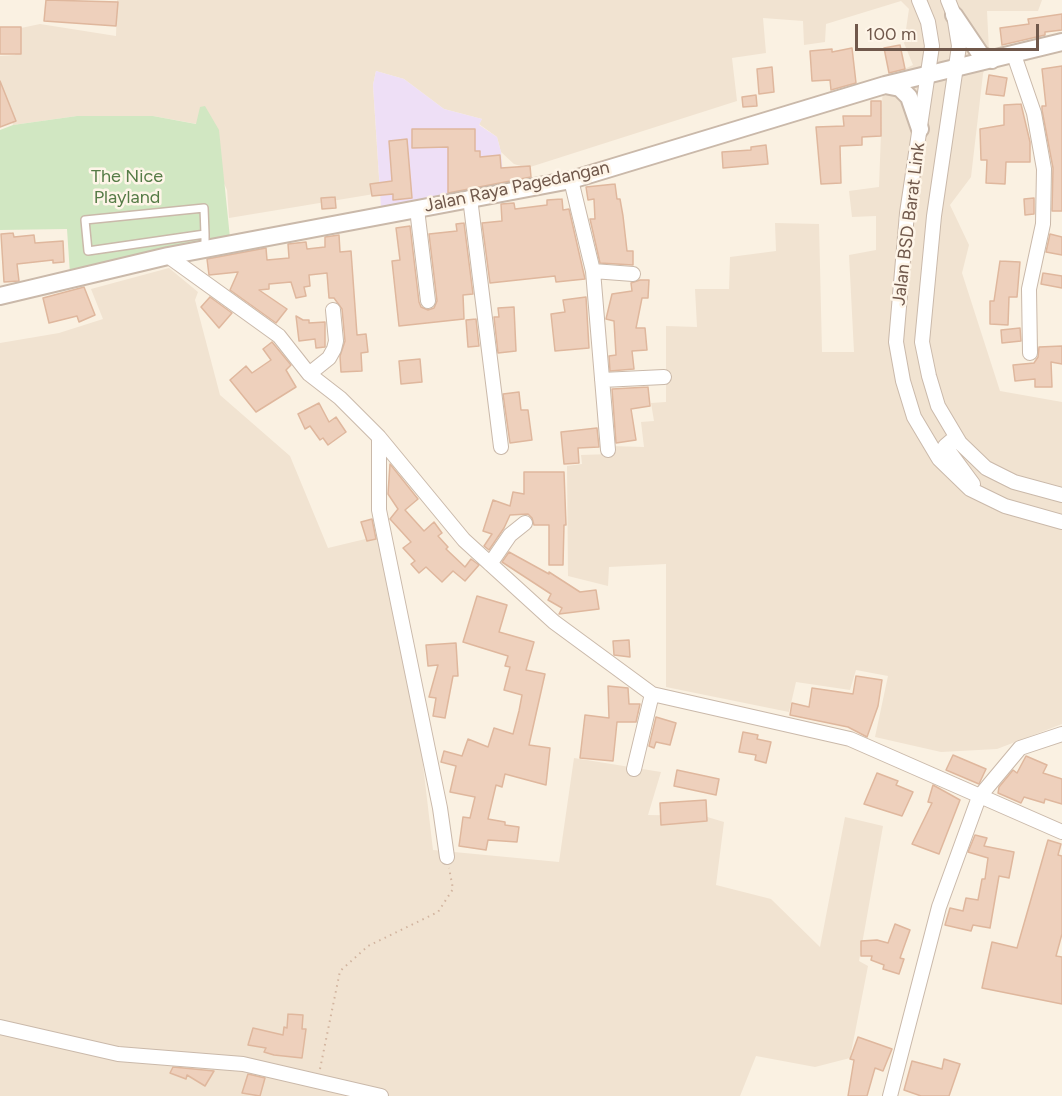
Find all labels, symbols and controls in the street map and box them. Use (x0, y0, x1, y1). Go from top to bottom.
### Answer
scale bar (858, 12, 1042, 50)
text: 100 m (866, 23, 916, 45)
street label: Jalan BSD Barat Link (888, 141, 930, 307)
street label: Jalan Raya Pagedangan (422, 157, 612, 217)
park label: The Nice Playland (91, 166, 163, 208)

